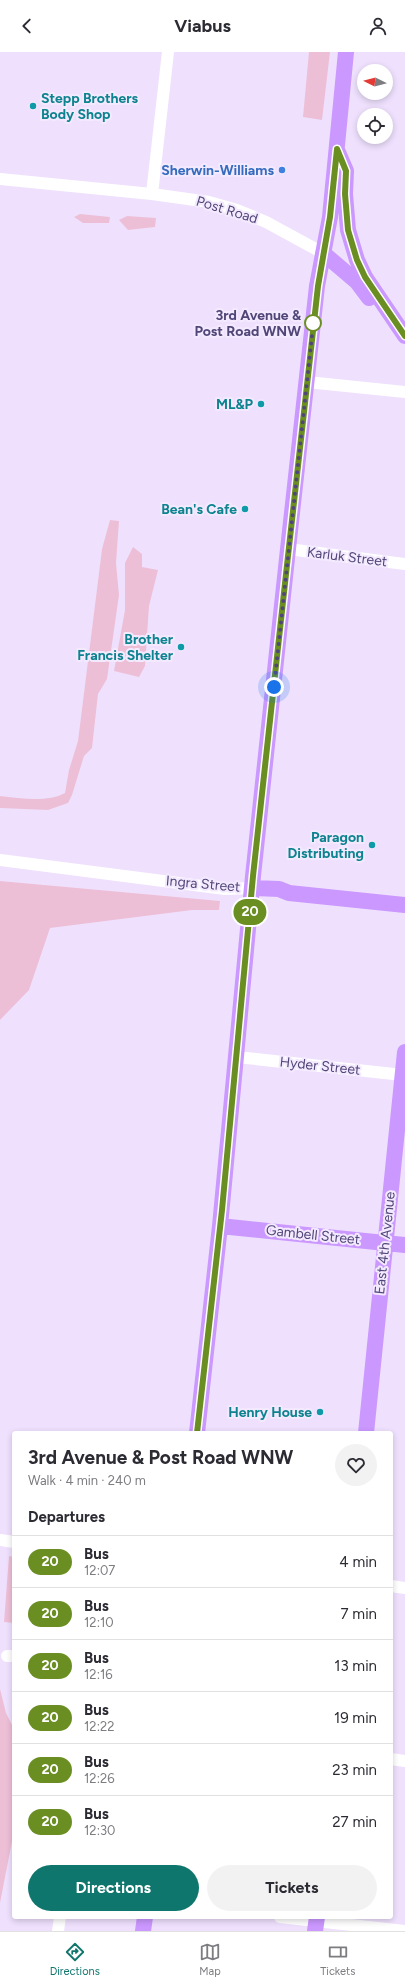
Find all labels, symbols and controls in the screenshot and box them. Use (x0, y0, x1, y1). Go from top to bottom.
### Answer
icon: back (16, 15, 38, 37)
text: Viabus (174, 15, 231, 37)
icon: person (367, 15, 389, 37)
north arrow (357, 64, 393, 100)
map controls (357, 64, 393, 144)
place label: Stepp Brothers Body Shop (41, 90, 139, 123)
marker: Stepp Brothers Body Shop (28, 101, 38, 111)
button: locate (357, 108, 393, 144)
place label: Sherwin-Williams (161, 162, 274, 179)
marker: Sherwin-Williams (277, 165, 287, 175)
street label: Post Road (194, 193, 260, 227)
place label: 3rd Avenue & Post Road WNW (194, 307, 302, 340)
marker: 3rd Avenue & Post Road WNW (304, 314, 322, 332)
place label: ML&P (216, 396, 254, 413)
marker: ML&P (256, 399, 266, 409)
place label: Bean's Cafe (161, 501, 237, 518)
marker: Bean's Cafe (240, 504, 250, 514)
street label: Karluk Street (306, 544, 388, 570)
place label: Brother Francis Shelter (77, 631, 174, 664)
marker: Brother Francis Shelter (176, 642, 186, 652)
your location (264, 677, 284, 697)
place label: Paragon Distributing (287, 829, 364, 862)
marker: Paragon Distributing (367, 840, 377, 850)
street label: Ingra Street (165, 872, 241, 896)
line badge: 20 (232, 899, 268, 925)
text: 20 (241, 903, 259, 920)
street label: Hyder Street (279, 1053, 361, 1079)
street label: East 4th Avenue (371, 1190, 399, 1295)
street label: Gambell Street (265, 1222, 361, 1248)
place label: Henry House (228, 1404, 312, 1421)
marker: Henry House (315, 1407, 325, 1417)
button: heart (335, 1444, 377, 1486)
text: 3rd Avenue & Post Road WNW (28, 1446, 293, 1469)
text: Walk · 4 min · 240 m (28, 1473, 146, 1488)
text: Departures (28, 1508, 105, 1526)
text: Bus (84, 1545, 109, 1563)
text: 20 (41, 1553, 59, 1570)
text: 4 min (339, 1553, 377, 1571)
text: 12:07 (84, 1563, 115, 1578)
text: Bus (84, 1597, 109, 1615)
text: 20 (41, 1605, 59, 1622)
text: 7 min (341, 1605, 377, 1623)
text: 12:10 (84, 1615, 114, 1630)
text: Bus (84, 1649, 109, 1667)
text: 20 (41, 1657, 59, 1674)
text: 13 min (334, 1657, 377, 1675)
text: 12:16 (84, 1667, 113, 1682)
text: Bus (84, 1701, 109, 1719)
text: 20 (41, 1709, 59, 1726)
text: 19 min (334, 1709, 377, 1727)
text: 12:22 (84, 1719, 114, 1734)
text: Bus (84, 1753, 109, 1771)
text: 20 (41, 1761, 59, 1778)
text: 23 min (332, 1761, 377, 1779)
text: 12:26 (84, 1771, 115, 1786)
text: Bus (84, 1805, 109, 1823)
text: 20 (41, 1813, 59, 1830)
text: 27 min (332, 1813, 377, 1831)
text: 12:30 (84, 1823, 115, 1838)
button: Directions (28, 1865, 199, 1911)
button: Tickets (207, 1865, 377, 1911)
tab: Directions (50, 1941, 100, 1978)
tab: Map (199, 1941, 221, 1978)
tab: Tickets (320, 1941, 355, 1978)

